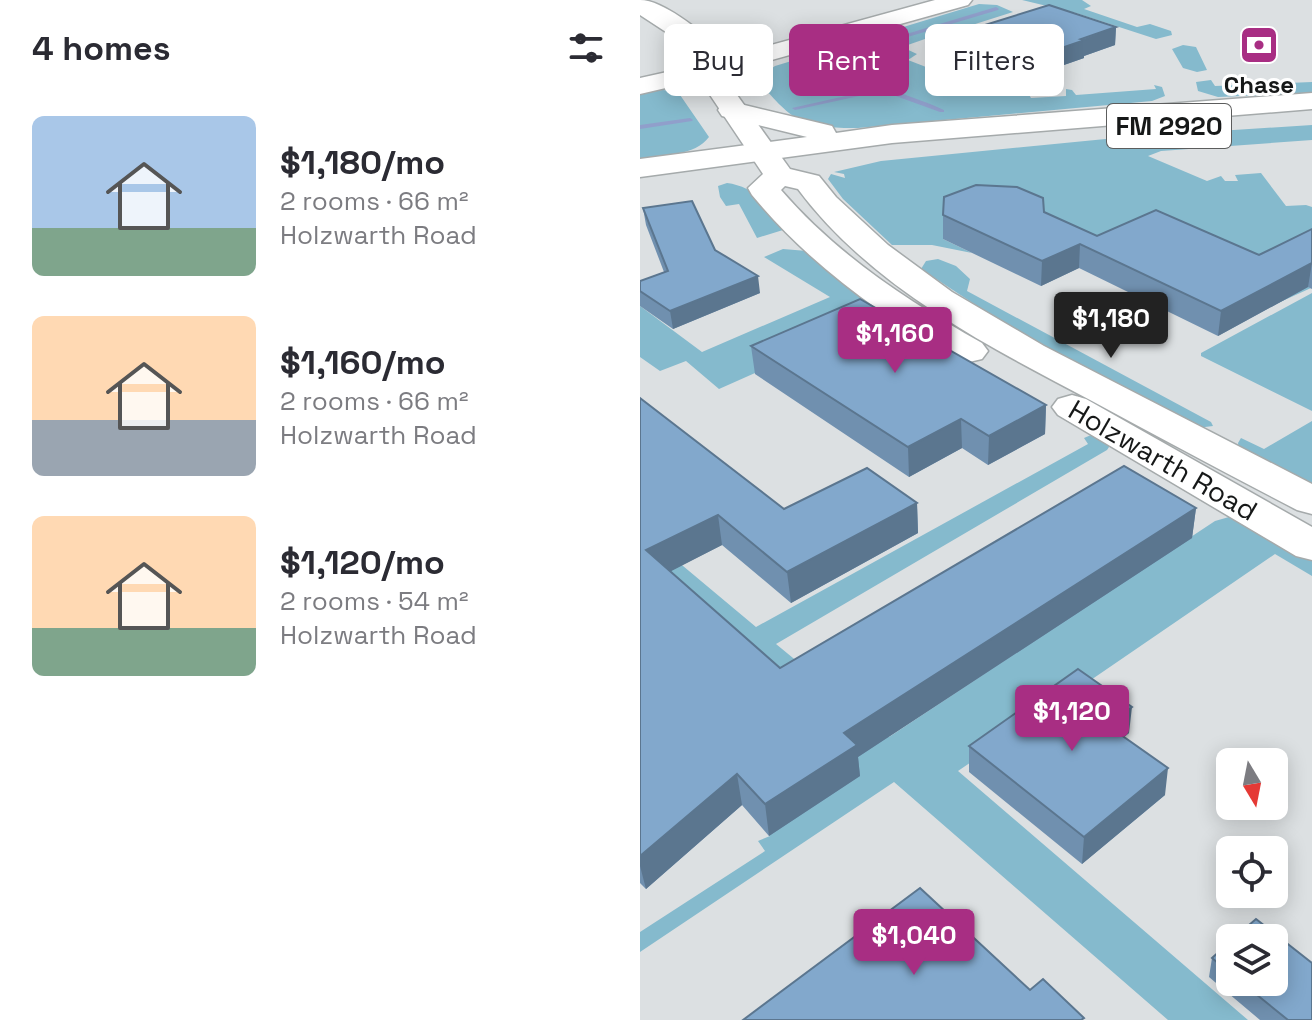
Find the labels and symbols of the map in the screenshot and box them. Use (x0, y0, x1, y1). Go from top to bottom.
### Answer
bank icon: Chase (1238, 24, 1280, 66)
place label: Chase (1224, 69, 1294, 100)
road number: FM 2920 (1107, 104, 1231, 148)
pin: $1,180 (1046, 292, 1176, 360)
pin: $1,160 (830, 307, 960, 375)
street label: Holzwarth Road (1062, 391, 1264, 529)
pin: $1,120 (1007, 685, 1137, 753)
north arrow (1216, 748, 1288, 820)
pin: $1,040 (849, 909, 979, 977)

